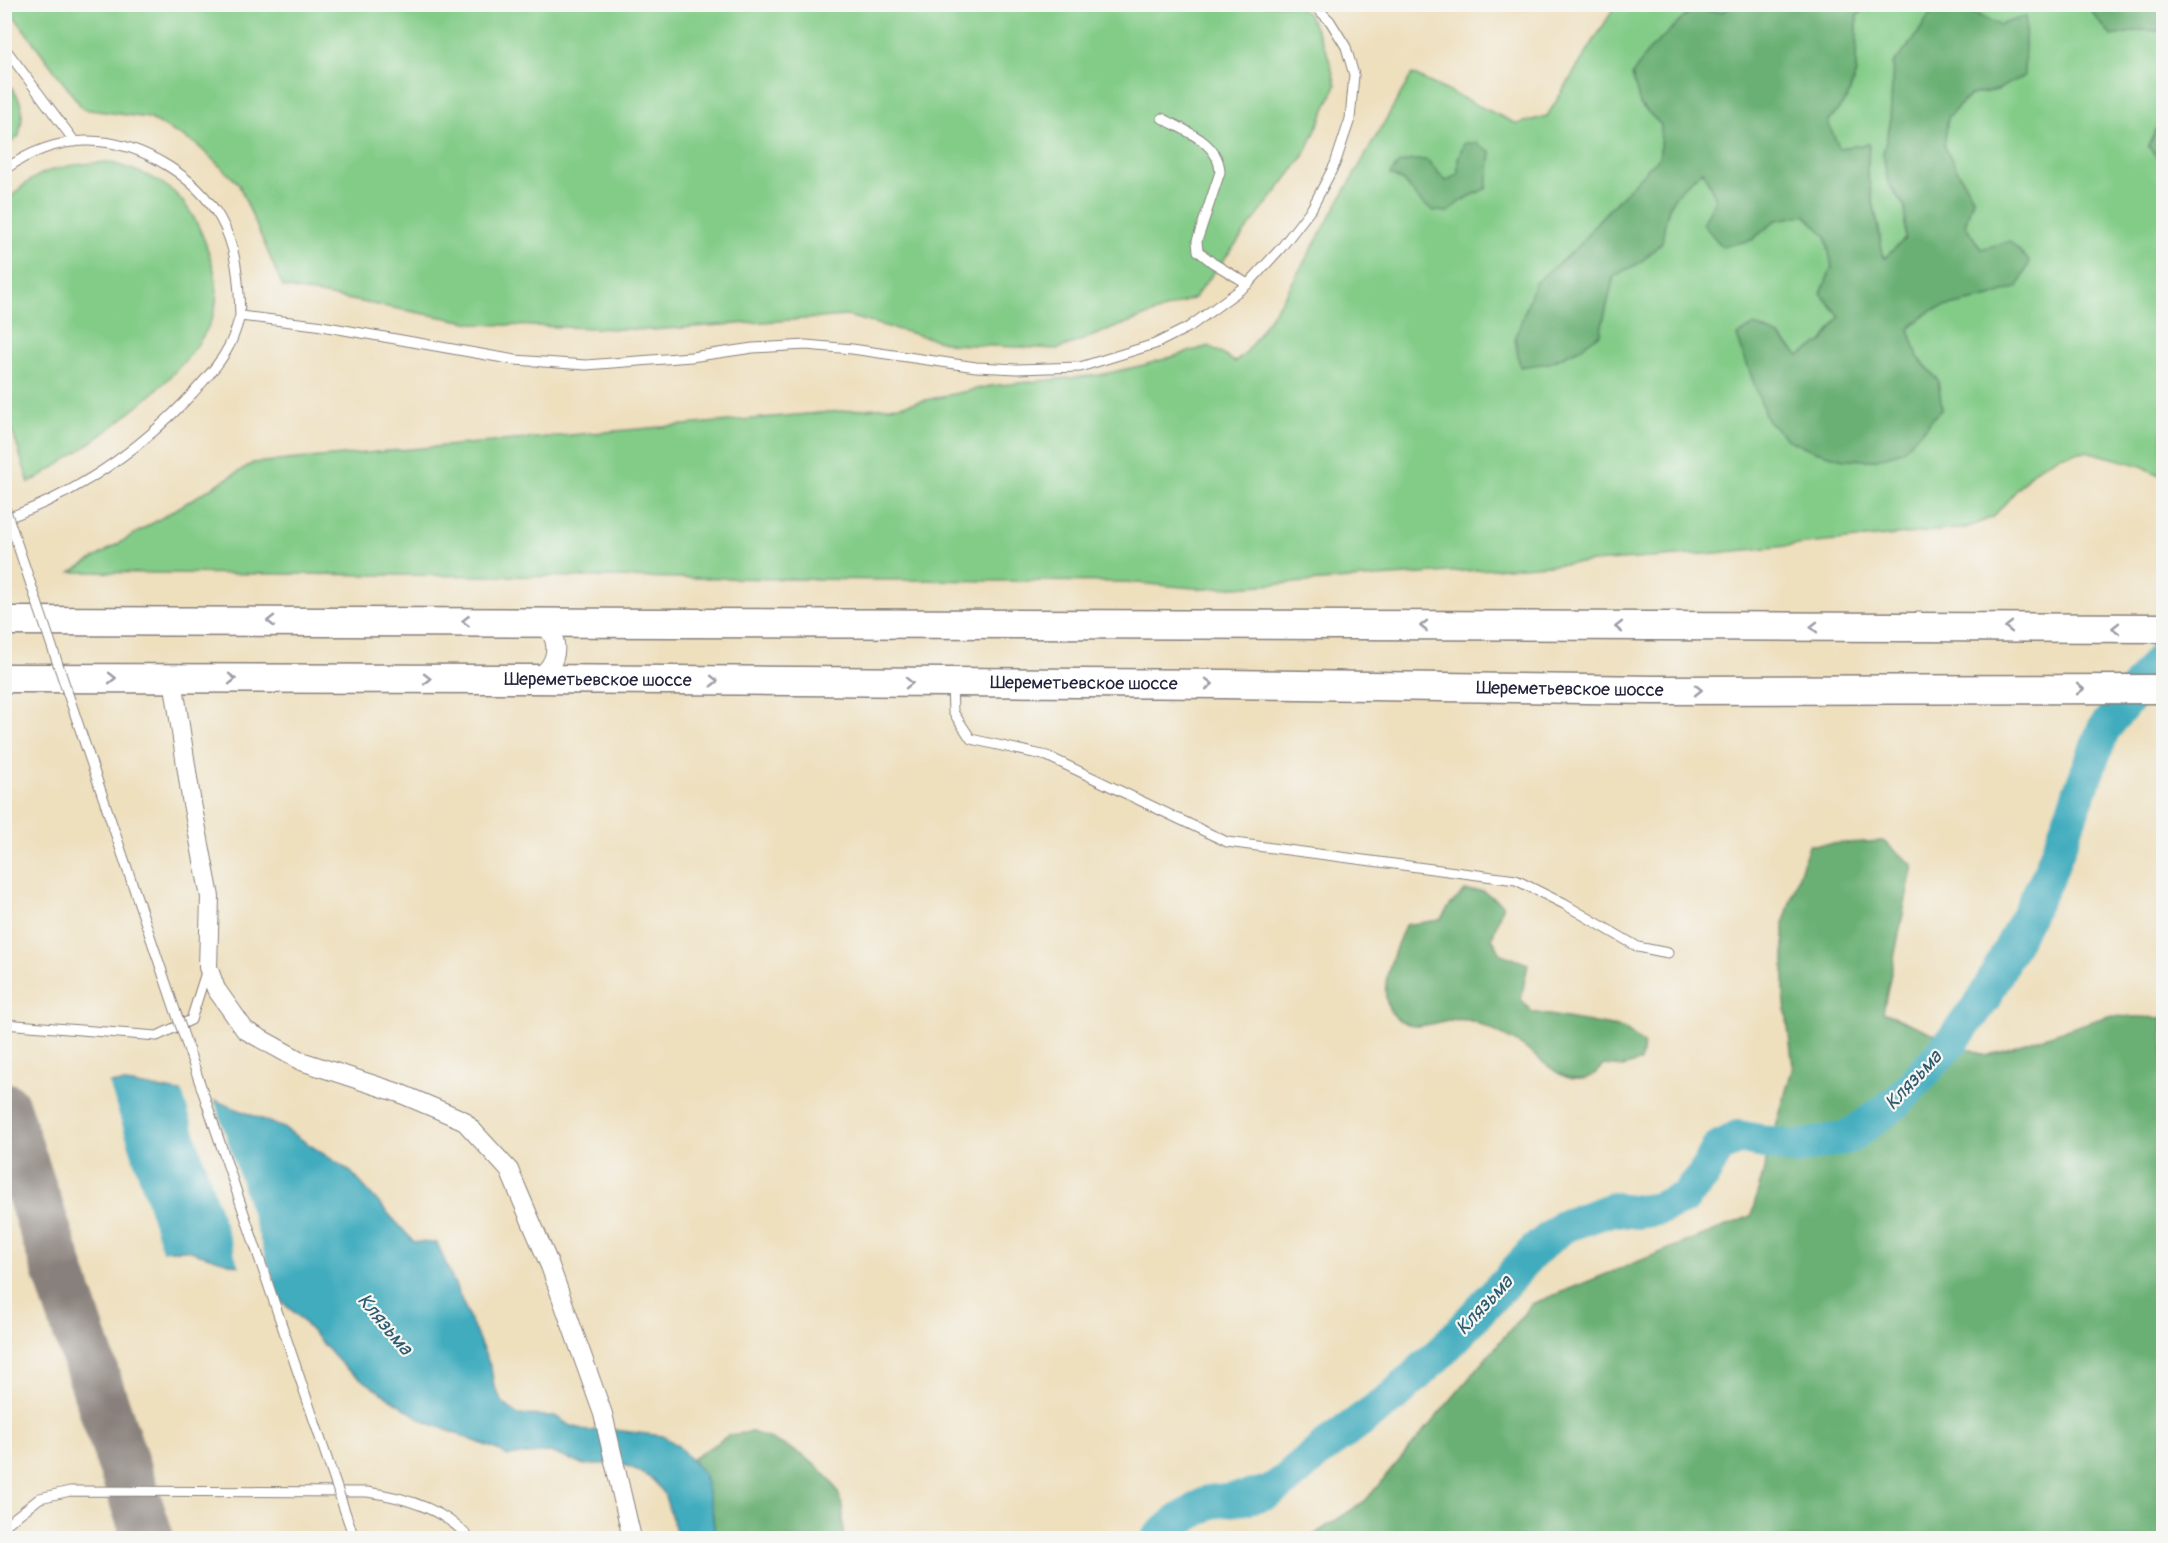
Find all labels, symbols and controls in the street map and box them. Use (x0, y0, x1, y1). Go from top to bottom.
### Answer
one-way arrow (267, 615, 276, 627)
one-way arrow (462, 615, 471, 627)
one-way arrow (1420, 620, 1429, 632)
one-way arrow (1615, 621, 1624, 633)
one-way arrow (1810, 621, 1819, 633)
one-way arrow (2005, 621, 2014, 633)
one-way arrow (2111, 622, 2120, 634)
street label: Шереметьевское шоссе (504, 667, 692, 692)
street label: Шереметьевское шоссе (990, 671, 1178, 695)
one-way arrow (107, 672, 116, 685)
one-way arrow (227, 673, 236, 685)
one-way arrow (422, 673, 431, 685)
one-way arrow (709, 675, 718, 687)
street label: Шереметьевское шоссе (1476, 676, 1664, 702)
one-way arrow (904, 677, 913, 689)
one-way arrow (1204, 678, 1213, 690)
one-way arrow (2075, 683, 2084, 695)
one-way arrow (1693, 684, 1702, 696)
water label: Клязьма (1879, 1044, 1948, 1115)
water label: Клязьма (1450, 1269, 1519, 1340)
water label: Клязьма (352, 1288, 419, 1361)

